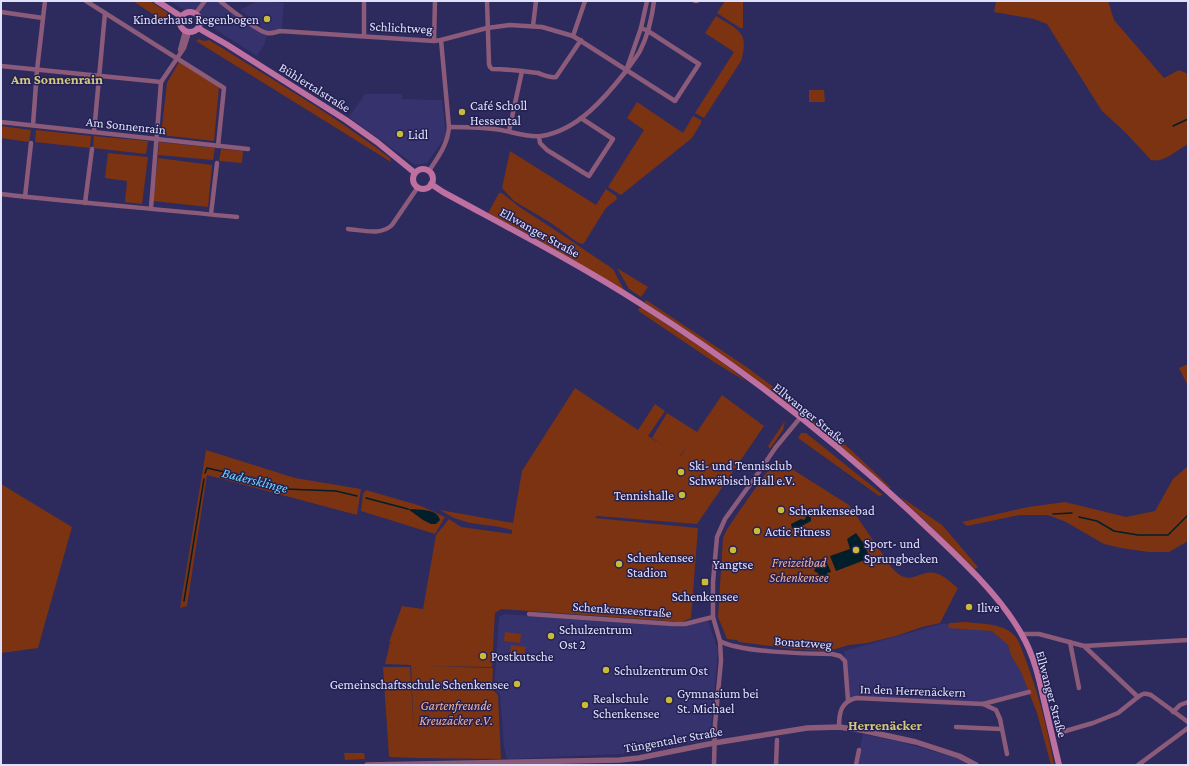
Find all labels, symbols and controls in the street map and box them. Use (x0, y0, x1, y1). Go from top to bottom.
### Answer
place label: Kinderhaus Regenbogen (133, 12, 259, 27)
marker: Kinderhaus Regenbogen (262, 14, 272, 24)
street label: Schlichtweg (369, 18, 434, 37)
street label: Bühlertalstraße (276, 60, 353, 115)
district label: Am Sonnenrain (10, 71, 103, 87)
place label: Café Scholl Hessental (470, 98, 528, 128)
marker: Café Scholl Hessental (457, 107, 467, 117)
street label: Am Sonnenrain (85, 114, 167, 137)
place label: Lidl (408, 127, 429, 142)
marker: Lidl (395, 129, 405, 139)
street label: Ellwanger Straße (497, 204, 583, 261)
street label: Ellwanger Straße (770, 380, 849, 447)
place label: Ski- und Tennisclub Schwäbisch Hall e.V. (689, 458, 795, 488)
water label: Badersklinge (220, 464, 290, 496)
marker: Ski- und Tennisclub Schwäbisch Hall e.V. (676, 467, 686, 477)
place label: Tennishalle (614, 488, 674, 503)
marker: Tennishalle (677, 490, 687, 500)
place label: Schenkenseebad (789, 503, 875, 518)
marker: Schenkenseebad (776, 505, 786, 515)
place label: Actic Fitness (765, 524, 830, 539)
marker: Actic Fitness (752, 526, 762, 536)
place label: Sport- und Sprungbecken (864, 536, 938, 566)
marker: Yangtse (728, 545, 738, 555)
marker: Sport- und Sprungbecken (851, 545, 861, 555)
place label: Schenkensee Stadion (627, 550, 694, 580)
park label: Freizeitbad Schenkensee (769, 555, 829, 585)
place label: Yangtse (713, 557, 753, 572)
marker: Schenkensee Stadion (614, 559, 624, 569)
marker: Schenkensee (700, 577, 710, 587)
place label: Schenkensee (672, 589, 739, 604)
street label: Schenkenseestraße (572, 599, 672, 620)
place label: Ilive (977, 600, 1000, 615)
marker: Ilive (964, 602, 974, 612)
place label: Schulzentrum Ost 2 (559, 622, 633, 652)
marker: Schulzentrum Ost 2 (546, 631, 556, 641)
street label: Bonatzweg (774, 633, 833, 652)
place label: Postkutsche (491, 649, 554, 664)
street label: Ellwanger Straße (1033, 649, 1070, 739)
marker: Postkutsche (478, 651, 488, 661)
place label: Schulzentrum Ost (614, 663, 708, 678)
marker: Schulzentrum Ost (601, 665, 611, 675)
place label: Gemeinschaftsschule Schenkensee (330, 677, 509, 692)
marker: Gemeinschaftsschule Schenkensee (512, 679, 522, 689)
street label: In den Herrenäckern (860, 681, 966, 700)
place label: Gymnasium bei St. Michael (677, 686, 759, 716)
place label: Realschule Schenkensee (593, 691, 660, 721)
marker: Gymnasium bei St. Michael (664, 695, 674, 705)
park label: Gartenfreunde Kreuzäcker e.V. (419, 698, 493, 728)
marker: Realschule Schenkensee (580, 700, 590, 710)
district label: Herrenäcker (848, 717, 922, 733)
street label: Tüngentaler Straße (623, 723, 724, 756)

